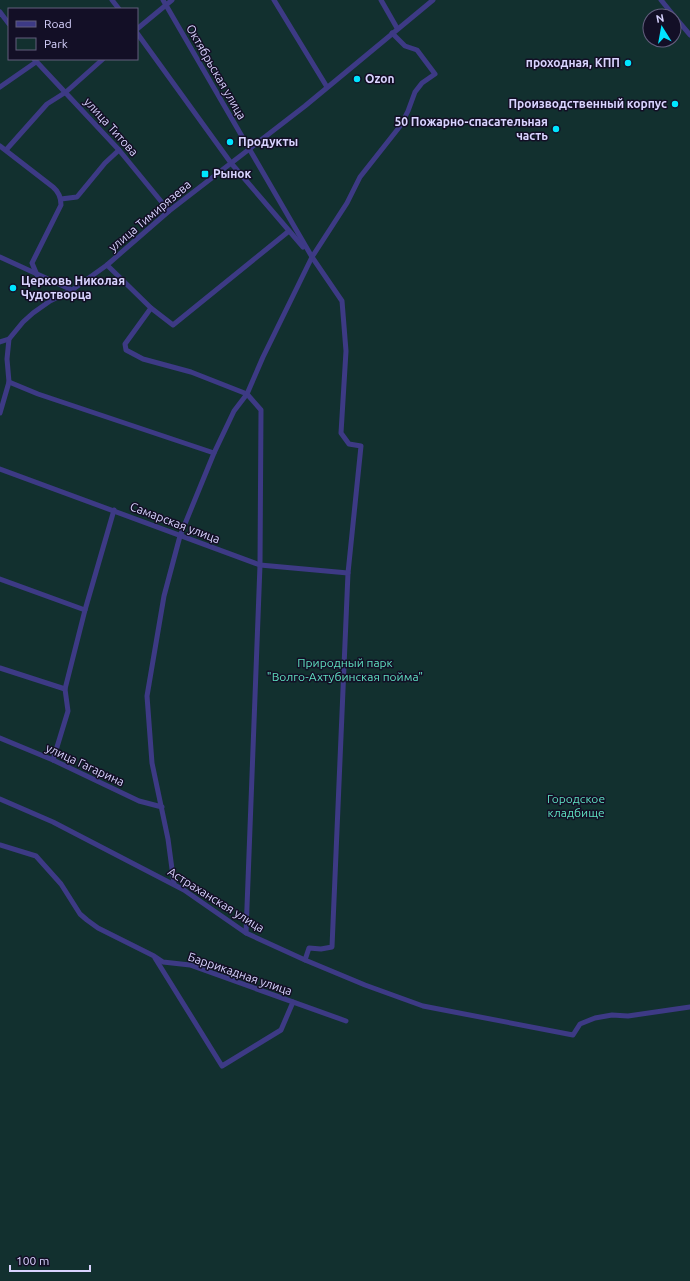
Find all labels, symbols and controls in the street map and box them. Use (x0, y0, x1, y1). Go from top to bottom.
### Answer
legend (8, 8, 138, 60)
north arrow (642, 8, 682, 48)
text: N (655, 12, 665, 25)
text: Road (44, 17, 72, 30)
street label: Октябрьская улица (184, 22, 249, 122)
text: Park (44, 37, 68, 50)
place label: проходная, КПП (526, 56, 620, 69)
marker: проходная, КПП (623, 58, 633, 68)
place label: Ozon (365, 72, 394, 85)
marker: Ozon (352, 74, 362, 84)
street label: улица Титова (82, 95, 141, 158)
place label: Производственный корпус (508, 97, 667, 110)
marker: Производственный корпус (670, 99, 680, 109)
place label: 50 Пожарно-спасательная часть (394, 115, 548, 142)
marker: 50 Пожарно-спасательная часть (551, 124, 561, 134)
place label: Продукты (238, 135, 298, 148)
marker: Продукты (225, 137, 235, 147)
place label: Рынок (213, 167, 252, 180)
marker: Рынок (200, 169, 210, 179)
street label: улица Тимирязева (106, 177, 193, 254)
place label: Церковь Николая Чудотворца (21, 274, 125, 301)
marker: Церковь Николая Чудотворца (8, 283, 18, 293)
street label: Самарская улица (128, 499, 222, 546)
park label: Природный парк "Волго-Ахтубинская пойма" (267, 656, 423, 683)
street label: улица Гагарина (44, 741, 126, 788)
park label: Городское кладбище (547, 792, 605, 819)
street label: Астраханская улица (166, 865, 267, 935)
street label: Баррикадная улица (186, 950, 294, 997)
scale bar (10, 1247, 90, 1273)
text: 100 m (16, 1254, 49, 1267)

